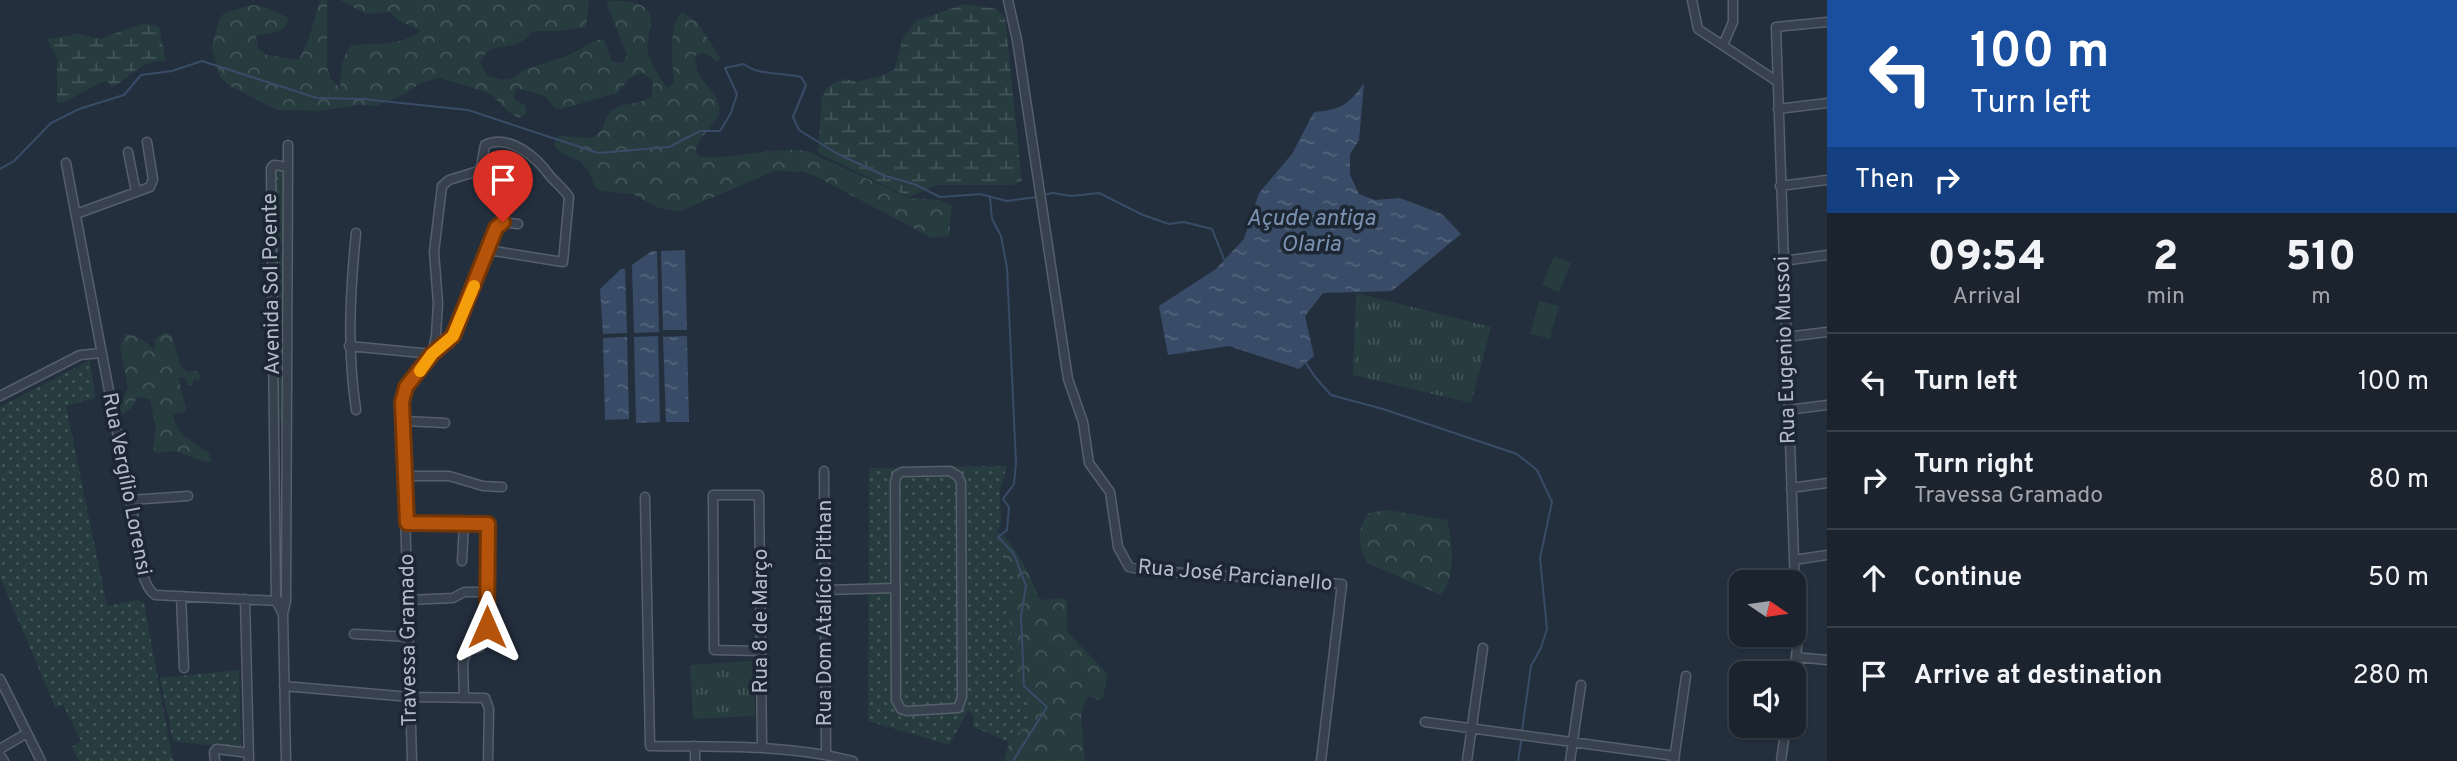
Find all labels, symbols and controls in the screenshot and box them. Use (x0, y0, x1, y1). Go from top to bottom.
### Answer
text: 100 m (1970, 23, 2109, 85)
icon: left (1855, 28, 1946, 119)
text: Turn left (1970, 84, 2091, 124)
pin (473, 150, 533, 222)
icon: arrive (484, 161, 522, 199)
icon: right (1928, 161, 1966, 199)
text: Then (1855, 164, 1914, 197)
street label: Avenida Sol Poente (257, 193, 287, 375)
water label: Açude antiga Olaria (1246, 205, 1376, 260)
text: 09:54 (1928, 232, 2046, 285)
text: 2 (2153, 232, 2179, 285)
text: 510 (2286, 232, 2356, 285)
street label: Rua Eugenio Mussoi (1769, 255, 1803, 445)
text: Arrival (1953, 283, 2021, 312)
text: min (2147, 283, 2185, 312)
text: m (2311, 283, 2331, 312)
icon: left (1855, 363, 1893, 401)
text: Turn left (1914, 366, 2018, 399)
text: 100 m (2358, 366, 2429, 399)
street label: Rua Vergílio Lorensi (95, 390, 157, 578)
text: Turn right (1914, 449, 2034, 482)
icon: right (1855, 461, 1893, 499)
text: 80 m (2369, 464, 2429, 497)
text: Travessa Gramado (1914, 482, 2103, 511)
street label: Rua Dom Atalício Pithan (812, 500, 839, 726)
street label: Rua 8 de Março (748, 548, 775, 694)
street label: Travessa Gramado (394, 553, 424, 727)
street label: Rua José Parcianello (1136, 554, 1334, 598)
icon: ahead (1855, 559, 1893, 597)
text: Continue (1914, 562, 2022, 595)
text: 50 m (2368, 562, 2429, 595)
north arrow (1729, 570, 1806, 648)
map controls (1729, 570, 1806, 738)
position arrow (450, 590, 524, 664)
icon: arrive (1855, 657, 1893, 695)
text: Arrive at destination (1914, 660, 2162, 693)
text: 280 m (2353, 660, 2429, 693)
button: sound (1729, 661, 1806, 738)

